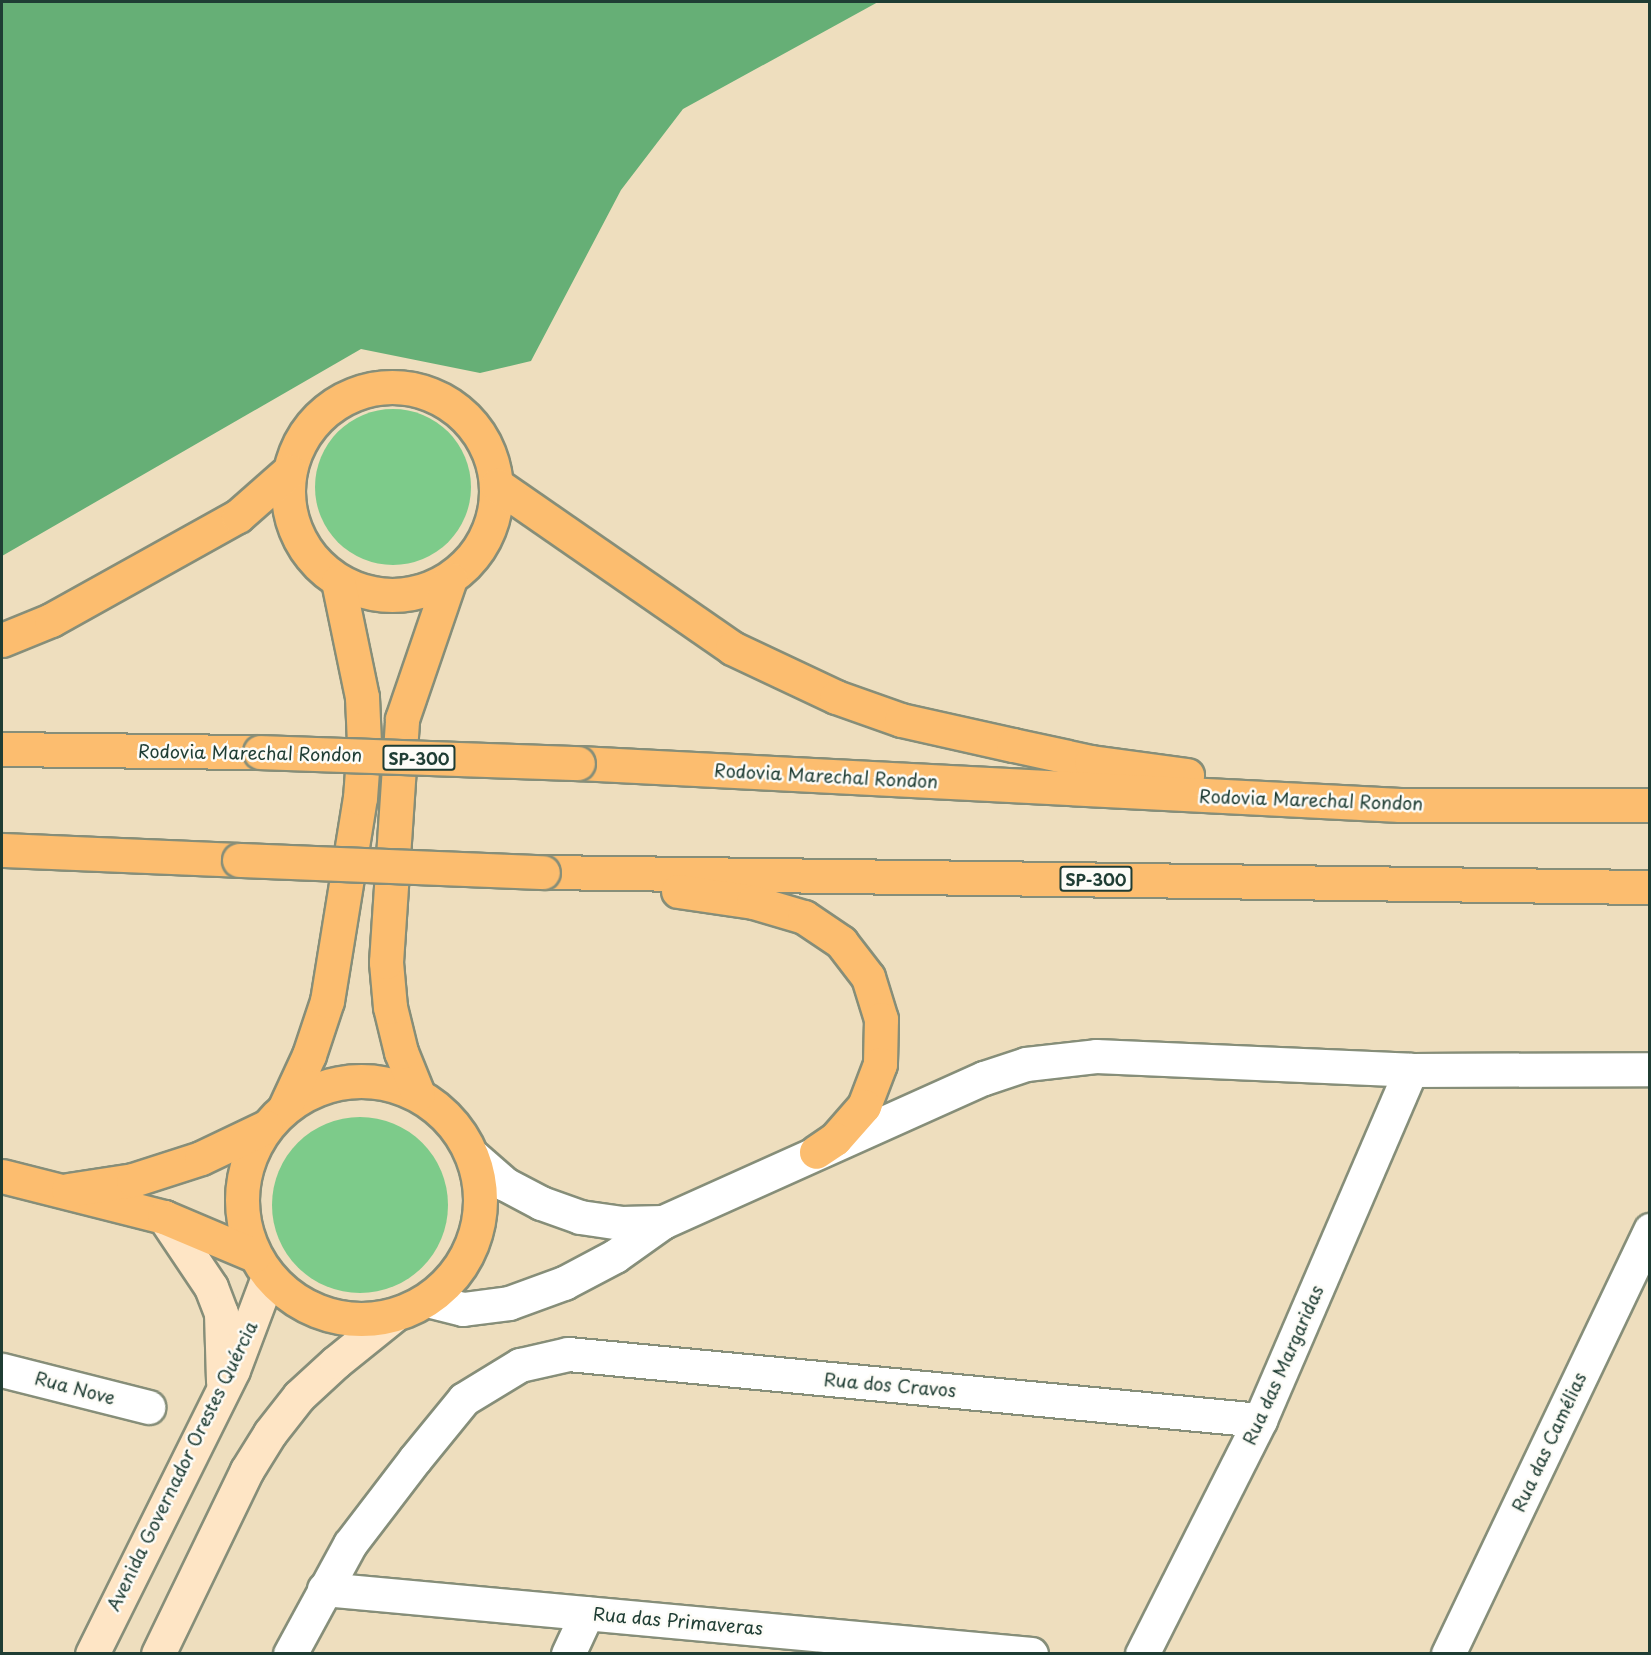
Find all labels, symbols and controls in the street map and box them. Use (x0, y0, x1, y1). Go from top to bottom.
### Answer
street label: Rodovia Marechal Rondon (138, 740, 362, 766)
road number: SP-300 (382, 745, 456, 771)
street label: Rodovia Marechal Rondon (713, 759, 939, 793)
street label: Rodovia Marechal Rondon (1198, 785, 1424, 815)
road number: SP-300 (1058, 866, 1134, 892)
street label: Rua das Margaridas (1238, 1281, 1328, 1449)
street label: Avenida Governador Orestes Quércia (102, 1316, 262, 1616)
street label: Rua Nove (32, 1367, 118, 1409)
street label: Rua das Camélias (1506, 1367, 1592, 1517)
street label: Rua dos Cravos (822, 1368, 958, 1402)
street label: Rua das Primaveras (591, 1603, 765, 1639)

